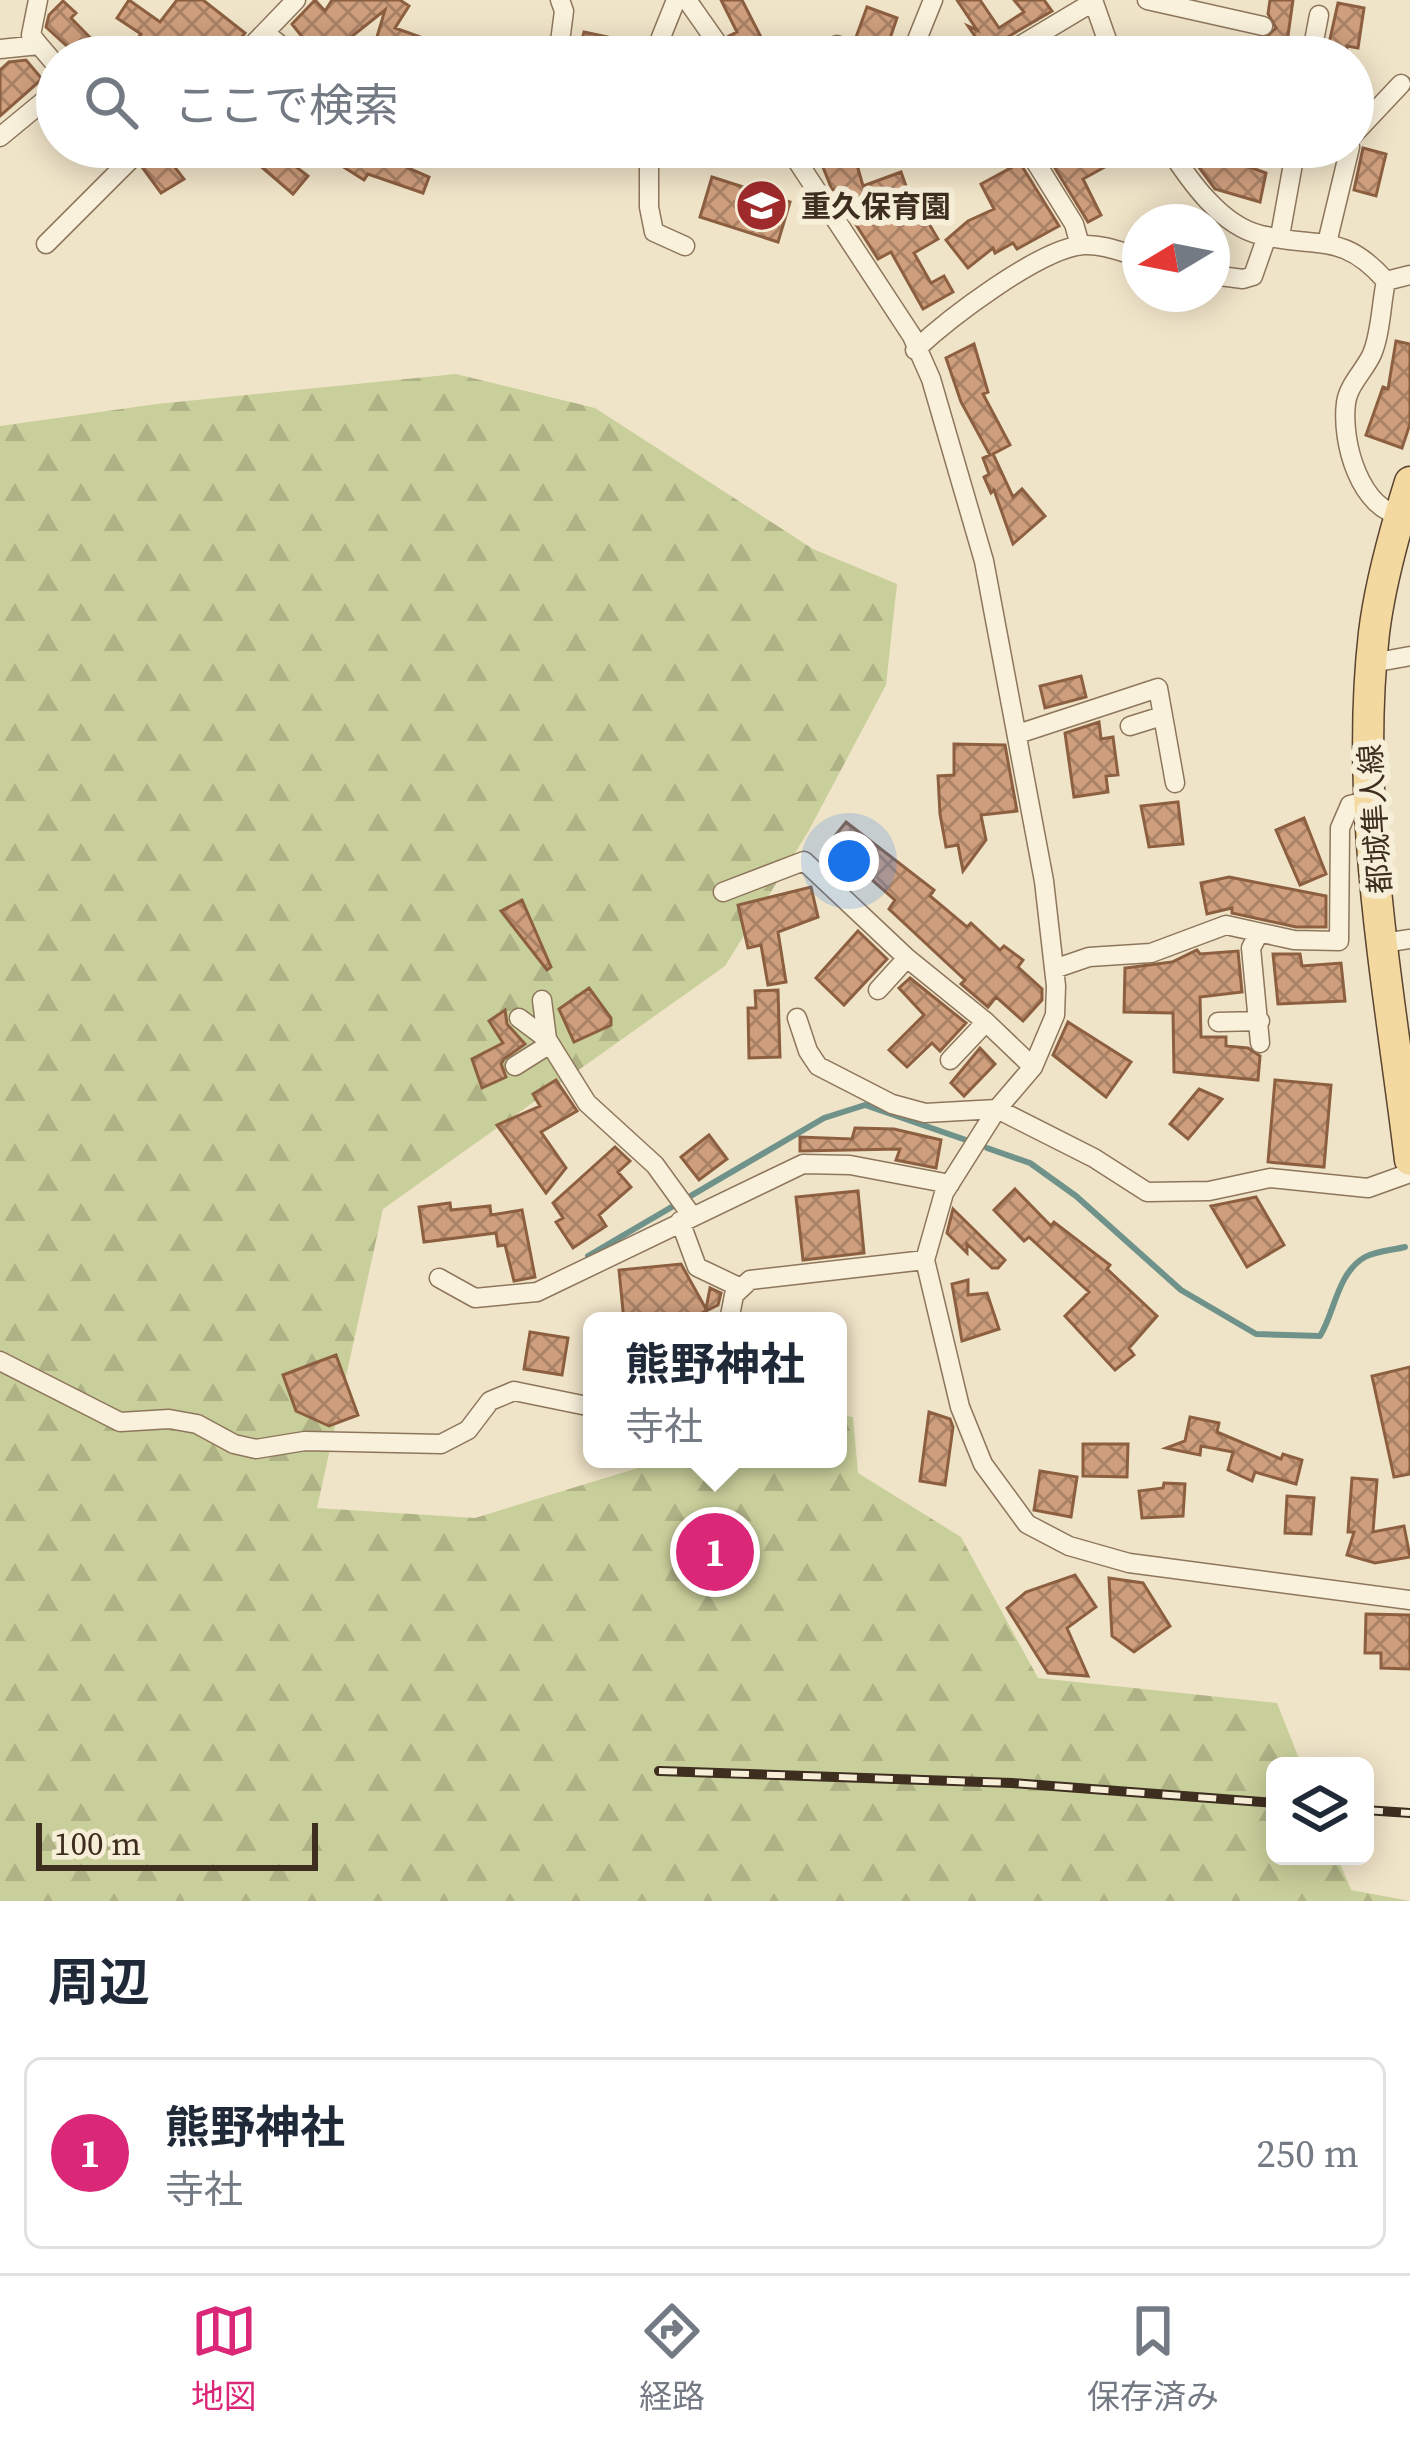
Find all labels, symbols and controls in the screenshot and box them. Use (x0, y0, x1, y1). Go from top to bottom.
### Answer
search box (36, 36, 1374, 168)
icon: search (78, 69, 144, 135)
text: ここで検索 (174, 74, 399, 136)
school or university icon: 重久保育園 (734, 178, 790, 234)
place label: 重久保育園 (801, 186, 951, 227)
north arrow (1122, 204, 1230, 312)
street label: 都城隼人線 (1349, 743, 1401, 895)
your location (819, 831, 879, 891)
popup (583, 1312, 847, 1468)
text: 熊野神社 (625, 1333, 805, 1395)
text: 寺社 (625, 1400, 703, 1453)
pin: 1 (676, 1507, 754, 1597)
map controls (1266, 1757, 1374, 1865)
button: layers (1266, 1757, 1374, 1865)
scale bar (36, 1817, 318, 1870)
text: 100 m (54, 1821, 141, 1866)
text: 周辺 (48, 1947, 150, 2017)
text: 熊野神社 (165, 2096, 345, 2158)
text: 1 (79, 2127, 101, 2180)
text: 250 m (1256, 2127, 1359, 2180)
text: 寺社 (165, 2163, 243, 2216)
tab: 地図 (191, 2298, 257, 2419)
tab: 経路 (639, 2298, 705, 2419)
tab: 保存済み (1087, 2298, 1219, 2419)

